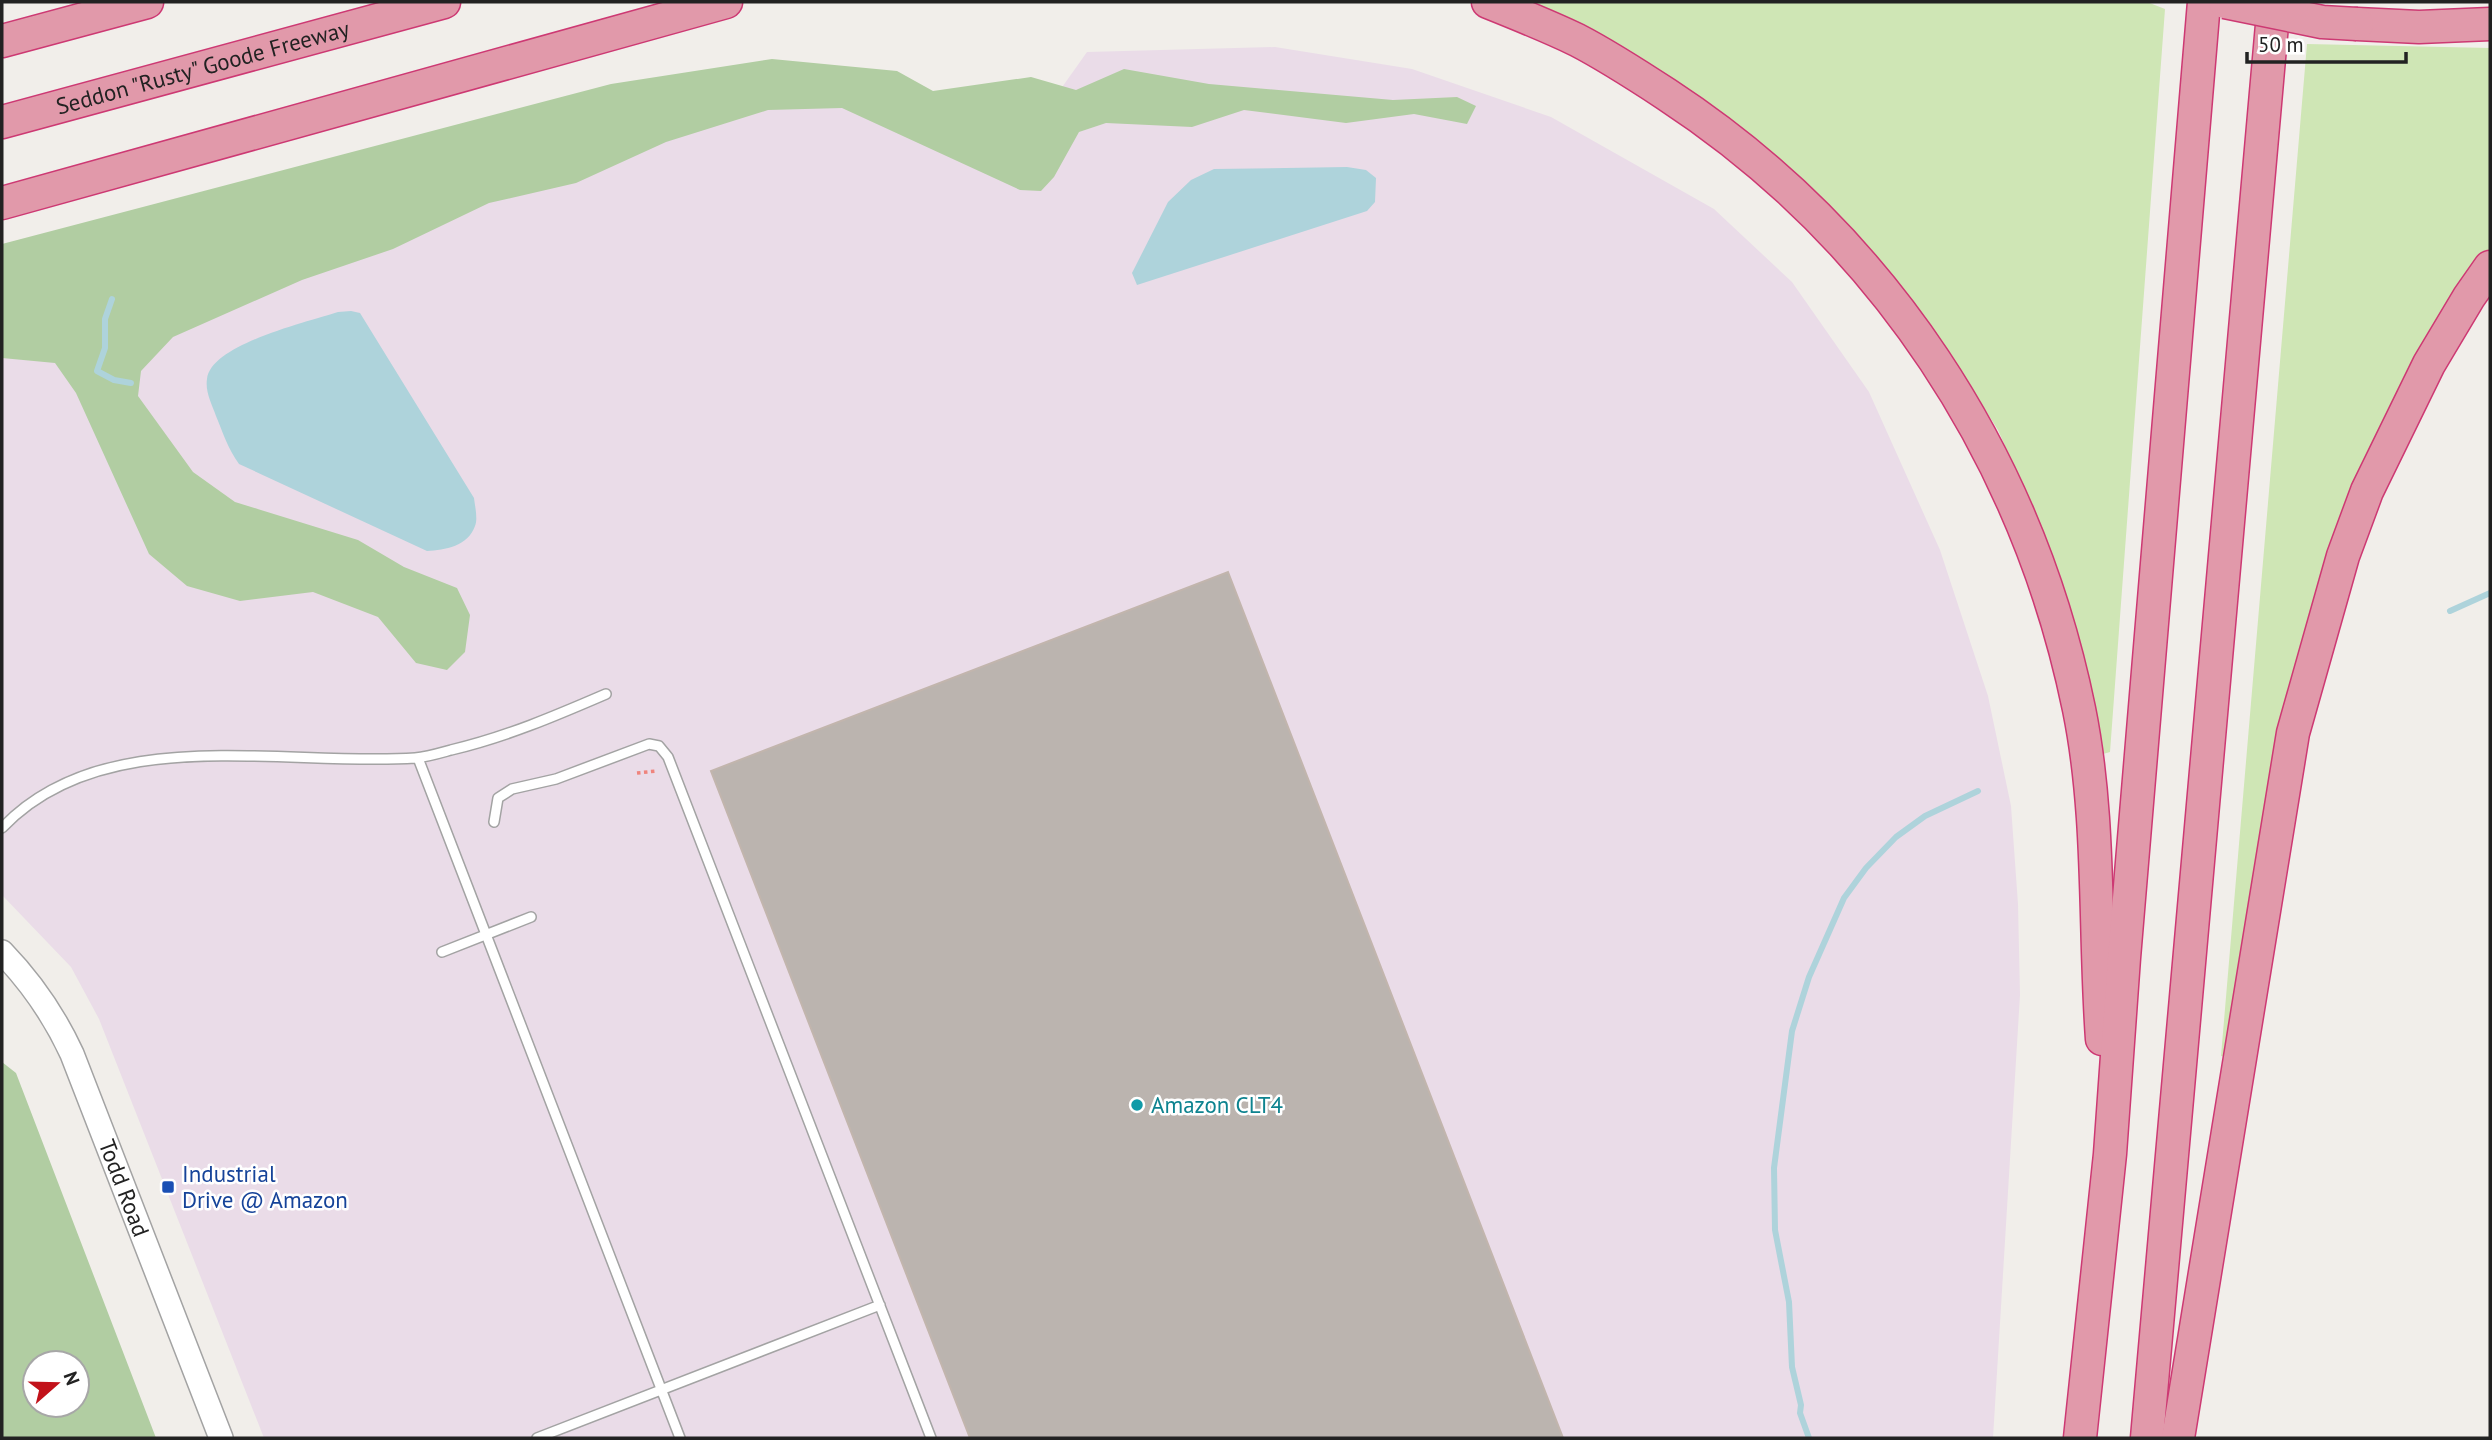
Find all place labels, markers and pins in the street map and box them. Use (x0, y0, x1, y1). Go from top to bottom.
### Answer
place label: Amazon CLT4 (1151, 1090, 1283, 1119)
marker: Amazon CLT4 (1129, 1097, 1145, 1113)
place label: Industrial Drive @ Amazon (182, 1159, 348, 1214)
marker: Industrial Drive @ Amazon (160, 1179, 176, 1195)

